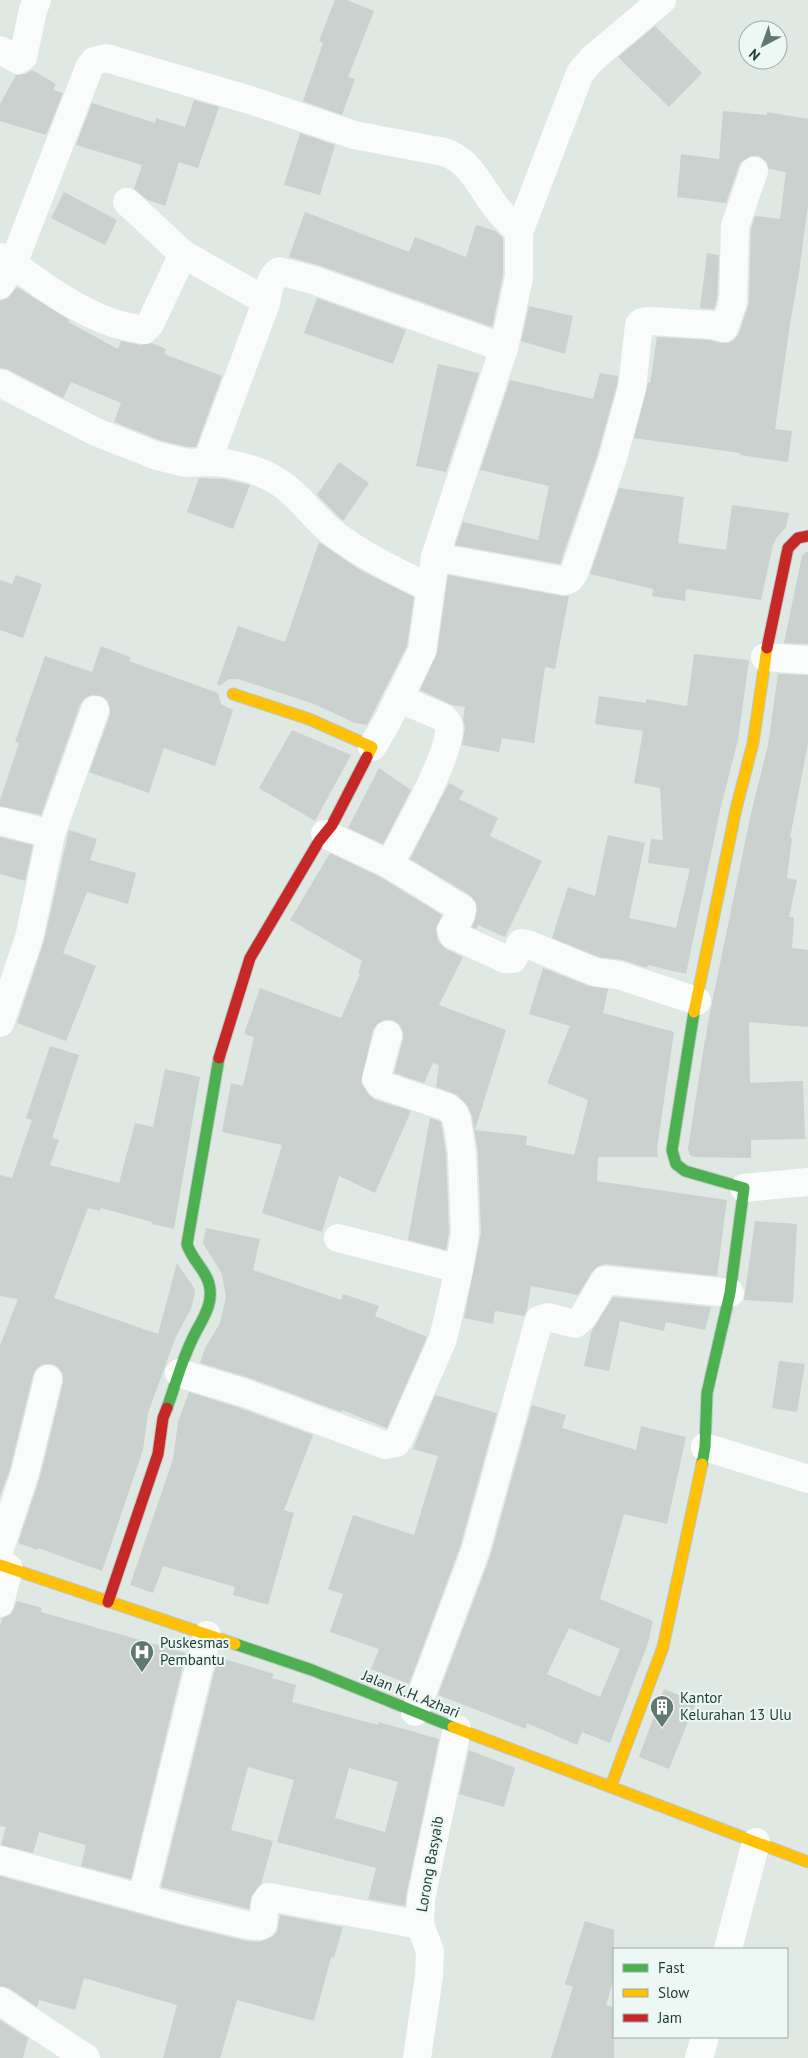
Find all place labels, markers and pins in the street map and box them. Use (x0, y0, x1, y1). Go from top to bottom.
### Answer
place label: Puskesmas Pembantu (160, 1633, 229, 1669)
hospital icon: Puskesmas Pembantu (129, 1639, 155, 1673)
place label: Kantor Kelurahan 13 Ulu (680, 1688, 792, 1724)
building icon: Kantor Kelurahan 13 Ulu (649, 1694, 675, 1728)

